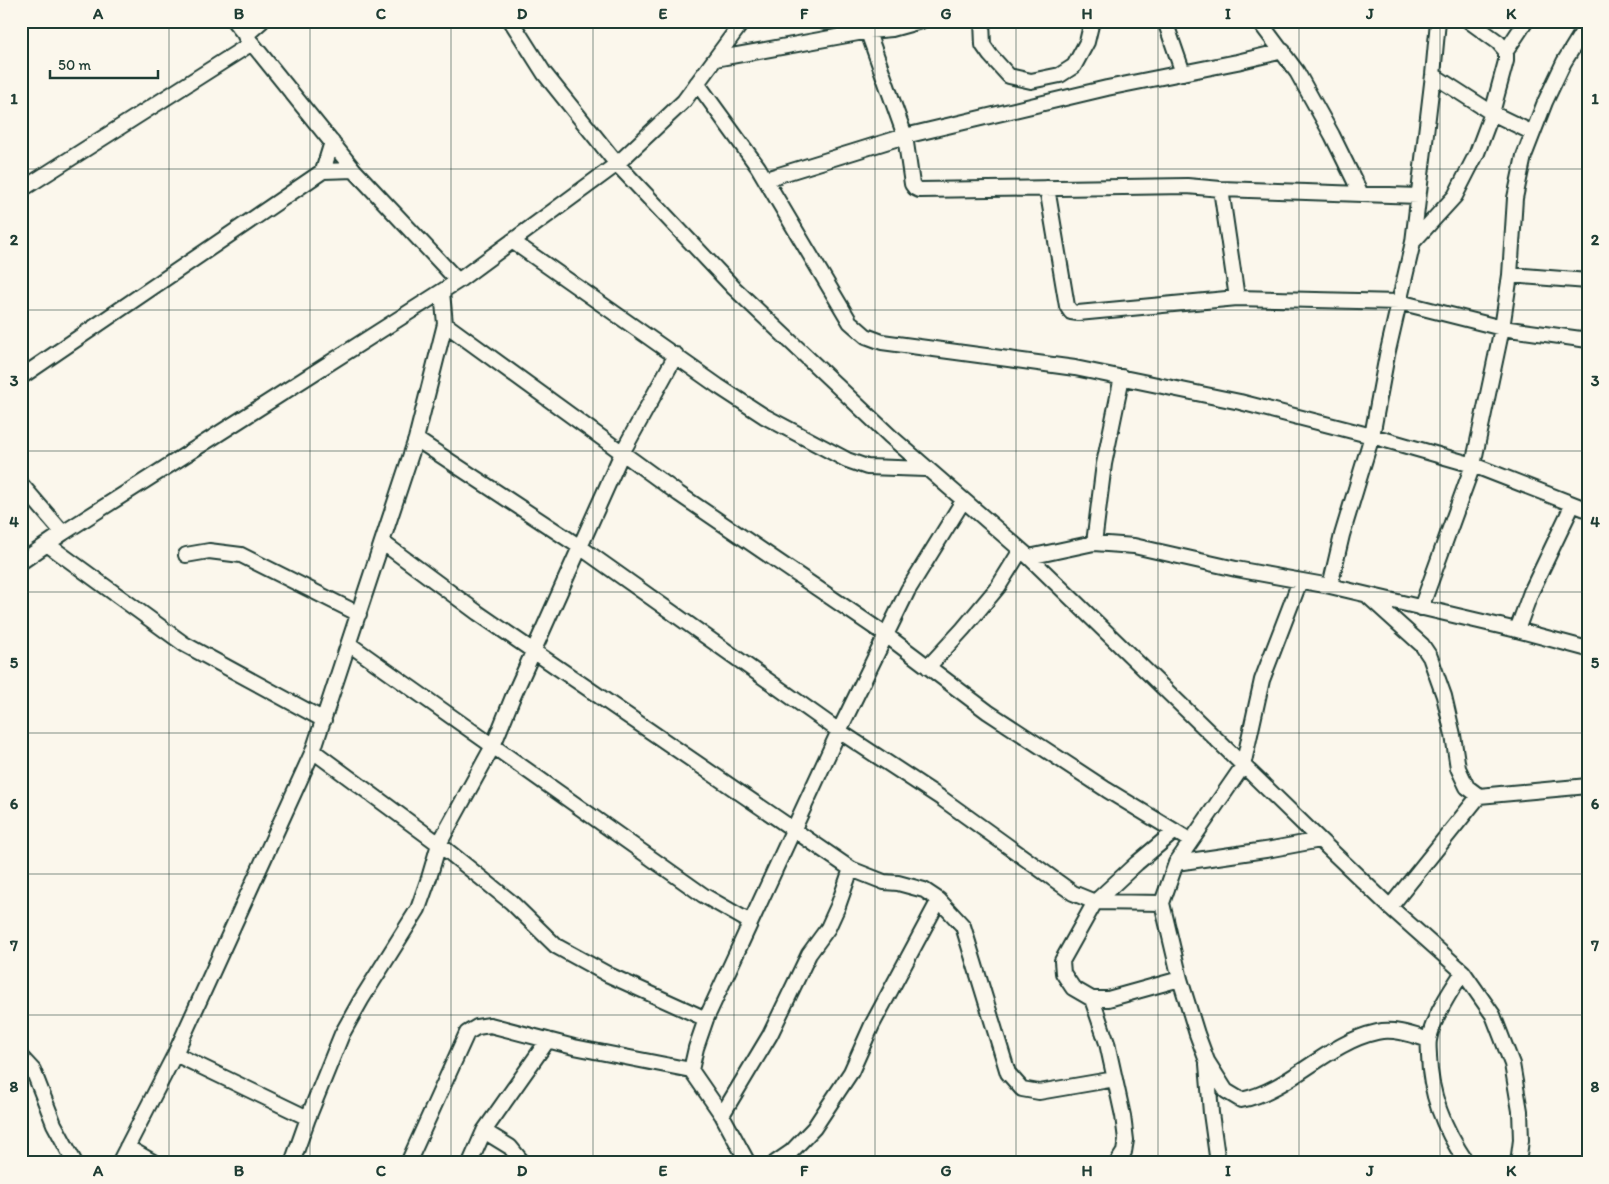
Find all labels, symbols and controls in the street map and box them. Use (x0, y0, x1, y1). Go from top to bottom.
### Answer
text: A (92, 4, 104, 23)
text: B (234, 4, 245, 23)
text: C (376, 4, 387, 23)
text: D (517, 4, 528, 23)
text: E (659, 4, 668, 23)
text: F (800, 4, 809, 23)
text: G (940, 4, 952, 23)
text: H (1081, 4, 1093, 23)
text: I (1225, 4, 1231, 23)
text: J (1365, 4, 1374, 23)
text: K (1506, 4, 1517, 23)
scale bar (50, 48, 158, 80)
text: 50 m (58, 56, 91, 74)
text: 1 (10, 89, 18, 108)
text: 1 (1591, 89, 1599, 108)
text: 2 (10, 230, 19, 249)
text: 2 (1591, 230, 1600, 249)
text: 3 (10, 371, 19, 390)
text: 3 (1591, 371, 1600, 390)
text: 4 (9, 512, 19, 531)
text: 4 (1590, 512, 1600, 531)
text: 5 (10, 653, 19, 672)
text: 5 (1591, 653, 1600, 672)
text: 6 (10, 794, 19, 813)
text: 6 (1591, 794, 1600, 813)
text: 7 (9, 936, 18, 955)
text: 7 (1590, 936, 1599, 955)
text: 8 (10, 1077, 19, 1096)
text: 8 (1591, 1077, 1600, 1096)
text: A (92, 1161, 104, 1180)
text: B (234, 1161, 245, 1180)
text: C (376, 1161, 387, 1180)
text: D (517, 1161, 528, 1180)
text: E (659, 1161, 668, 1180)
text: F (800, 1161, 809, 1180)
text: G (940, 1161, 952, 1180)
text: H (1081, 1161, 1093, 1180)
text: I (1225, 1161, 1231, 1180)
text: J (1365, 1161, 1374, 1180)
text: K (1506, 1161, 1517, 1180)

